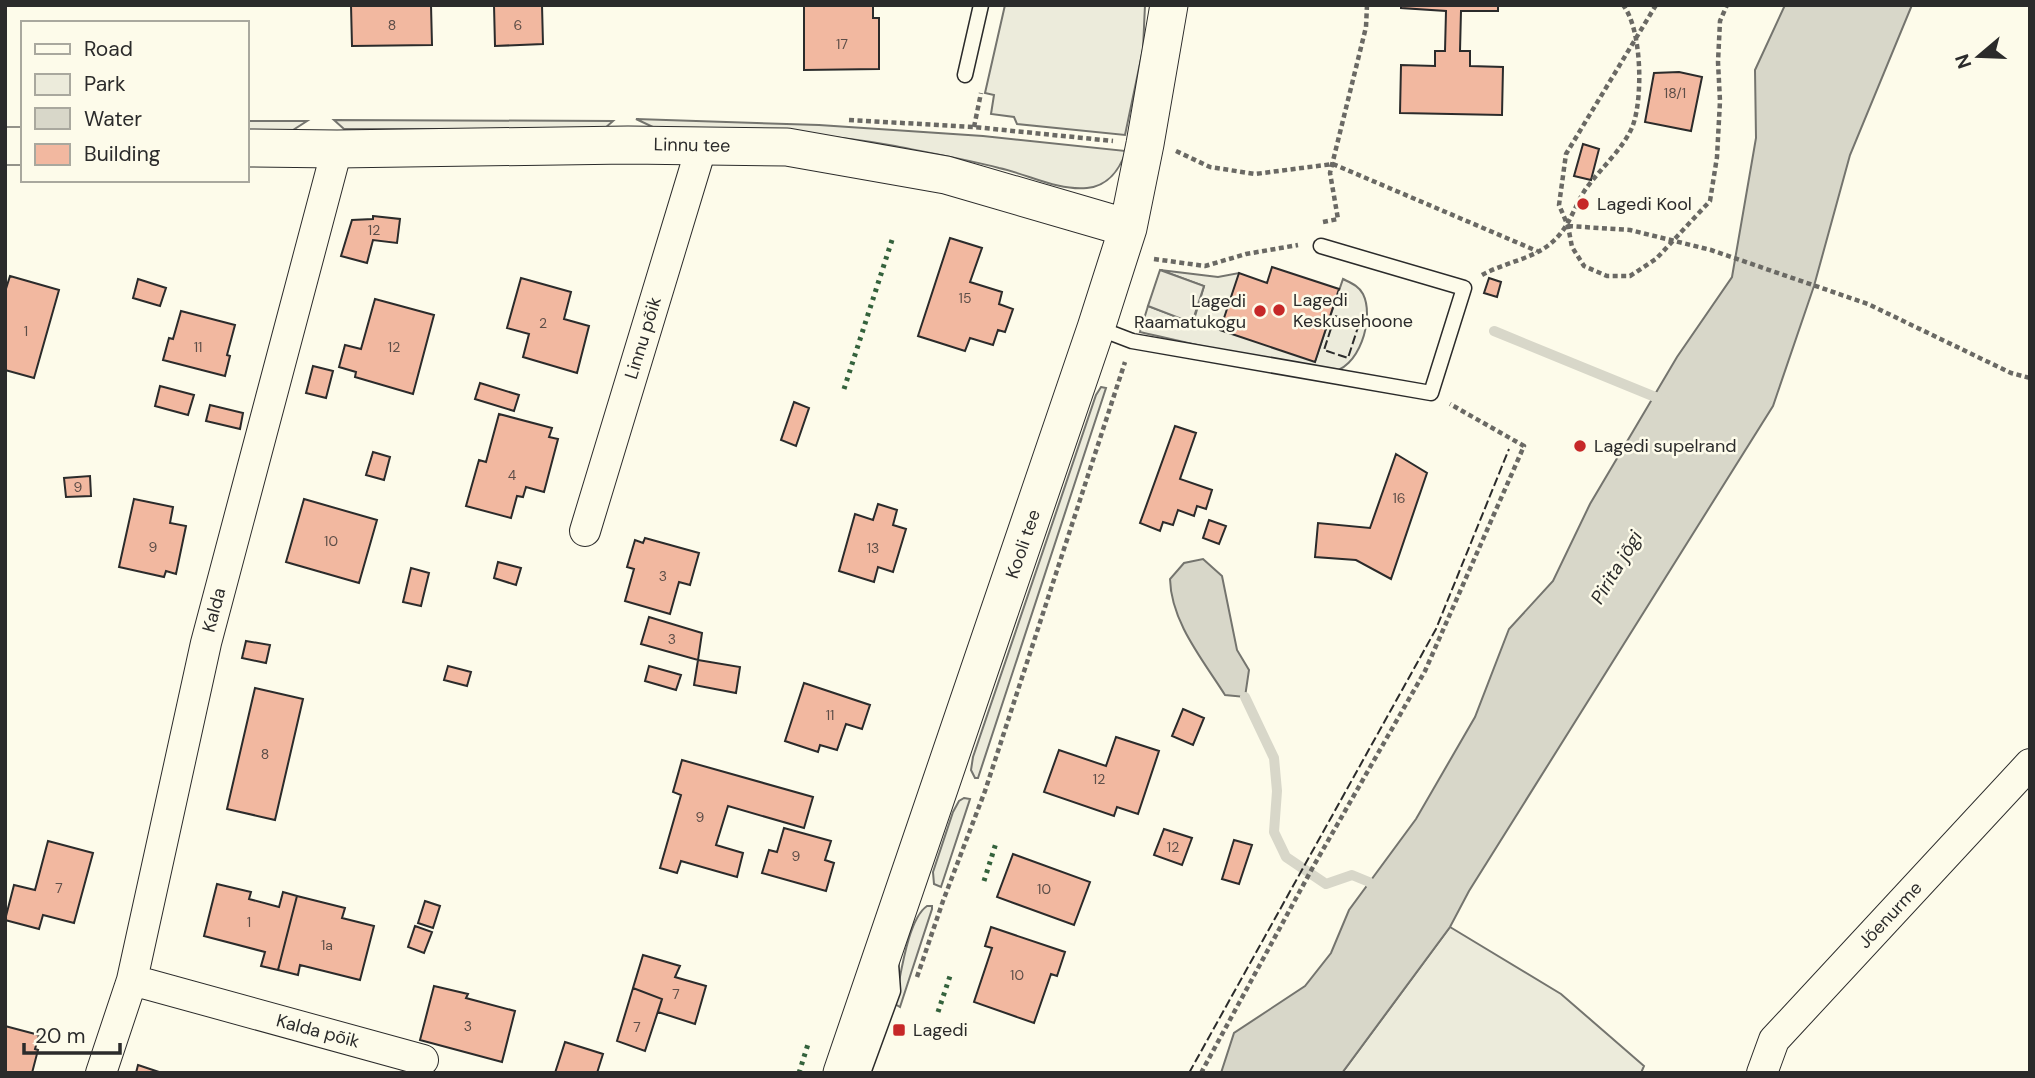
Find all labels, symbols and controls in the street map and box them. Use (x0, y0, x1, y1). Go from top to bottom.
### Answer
house number: 8 (388, 16, 396, 34)
house number: 6 (514, 16, 522, 34)
legend (21, 21, 248, 182)
north arrow (1944, 21, 2014, 91)
text: Road (84, 35, 133, 63)
house number: 17 (836, 35, 848, 53)
text: N (1949, 51, 1977, 72)
text: Park (84, 70, 126, 98)
house number: 18/1 (1664, 84, 1686, 102)
text: Water (84, 105, 142, 133)
street label: Linnu tee (653, 132, 731, 158)
text: Building (84, 140, 161, 168)
place label: Lagedi Kool (1597, 192, 1692, 216)
marker: Lagedi Kool (1575, 196, 1591, 212)
house number: 12 (368, 221, 380, 239)
place label: Lagedi Keskusehoone (1293, 288, 1413, 333)
house number: 15 (959, 289, 971, 307)
place label: Lagedi Raamatukogu (1134, 289, 1246, 334)
street label: Linnu põik (619, 294, 667, 382)
marker: Lagedi Keskusehoone (1271, 302, 1287, 318)
marker: Lagedi Raamatukogu (1252, 303, 1268, 319)
house number: 2 (539, 314, 547, 332)
house number: 1 (24, 322, 28, 340)
house number: 11 (194, 338, 202, 356)
house number: 12 (388, 338, 400, 356)
place label: Lagedi supelrand (1594, 434, 1737, 458)
marker: Lagedi supelrand (1572, 438, 1588, 454)
house number: 4 (508, 466, 517, 484)
house number: 9 (74, 478, 83, 496)
house number: 16 (1392, 489, 1406, 507)
street label: Kooli tee (1000, 506, 1046, 582)
water label: Pirita jõgi (1585, 526, 1648, 609)
house number: 10 (324, 532, 338, 550)
house number: 9 (149, 538, 158, 556)
house number: 13 (867, 539, 879, 557)
house number: 3 (659, 567, 667, 585)
street label: Kalda (197, 585, 231, 635)
house number: 3 (668, 630, 676, 648)
house number: 11 (826, 706, 834, 724)
house number: 8 (261, 745, 269, 763)
house number: 12 (1093, 770, 1105, 788)
house number: 9 (696, 808, 705, 826)
house number: 12 (1167, 838, 1179, 856)
house number: 9 (792, 847, 801, 865)
street label: Jõenurme (1853, 876, 1927, 954)
house number: 7 (55, 879, 63, 897)
house number: 10 (1037, 880, 1051, 898)
house number: 1 (247, 913, 251, 931)
house number: 1a (321, 936, 333, 954)
house number: 10 (1010, 966, 1024, 984)
house number: 7 (672, 985, 680, 1003)
street label: Kalda põik (274, 1008, 362, 1054)
scale bar (24, 1012, 121, 1056)
house number: 3 (464, 1017, 472, 1035)
house number: 7 (633, 1018, 641, 1036)
place label: Lagedi (913, 1018, 968, 1042)
text: 20 m (35, 1022, 86, 1050)
marker: Lagedi (891, 1022, 907, 1038)

